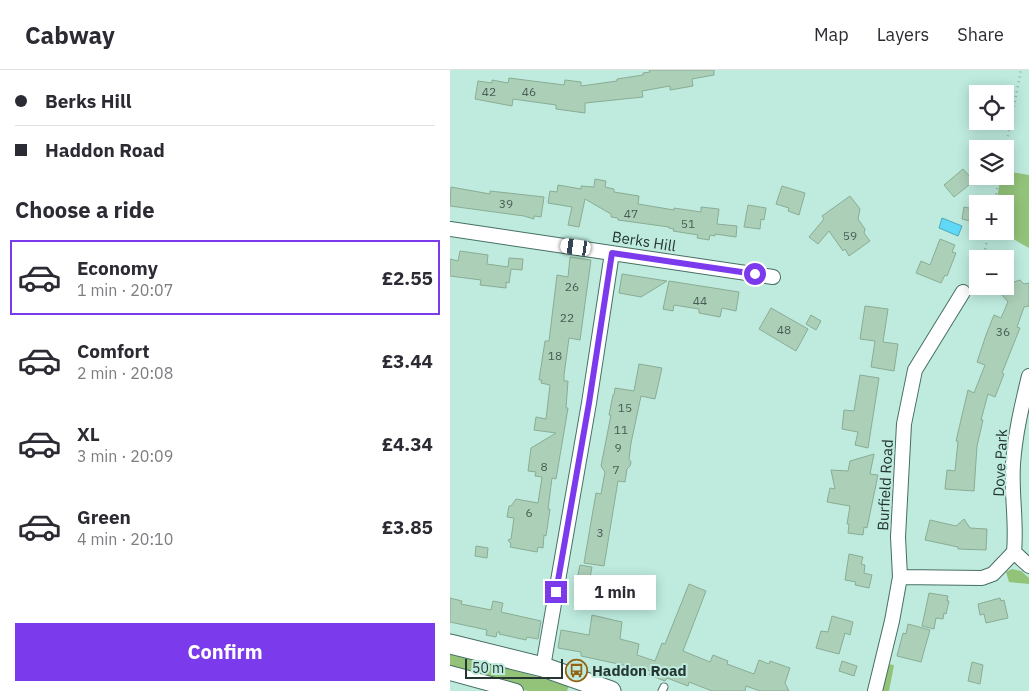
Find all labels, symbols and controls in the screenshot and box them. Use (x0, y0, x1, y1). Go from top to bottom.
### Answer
text: Cabway (25, 19, 115, 51)
text: Map (814, 23, 849, 46)
text: Layers (877, 23, 929, 46)
text: Share (957, 23, 1004, 46)
house number: 42 (482, 84, 496, 99)
house number: 46 (522, 84, 536, 99)
map controls (969, 85, 1014, 295)
button: locate (969, 85, 1014, 130)
text: Berks Hill (45, 89, 131, 113)
text: Haddon Road (45, 138, 165, 162)
button: layers (969, 140, 1014, 185)
text: Choose a ride (15, 195, 155, 224)
button: + (969, 195, 1014, 240)
house number: 39 (499, 196, 513, 211)
house number: 47 (624, 206, 638, 221)
house number: 51 (681, 216, 695, 231)
street label: Berks Hill (611, 227, 677, 255)
house number: 59 (843, 228, 857, 243)
car (560, 237, 591, 257)
button: − (969, 250, 1014, 295)
icon: car (17, 255, 62, 300)
text: Economy (77, 256, 158, 280)
route start (744, 263, 766, 285)
text: £2.55 (382, 266, 433, 290)
house number: 26 (565, 279, 579, 294)
text: 1 min · 20:07 (77, 280, 173, 300)
house number: 44 (693, 293, 707, 308)
house number: 22 (560, 310, 574, 325)
house number: 48 (777, 322, 791, 337)
house number: 36 (996, 324, 1010, 339)
icon: car (17, 338, 62, 383)
text: Comfort (77, 339, 150, 363)
house number: 18 (548, 348, 562, 363)
text: £3.44 (382, 349, 433, 373)
text: 2 min · 20:08 (77, 363, 173, 383)
house number: 15 (618, 400, 632, 415)
icon: car (17, 421, 62, 466)
text: XL (77, 422, 100, 446)
house number: 11 (614, 422, 628, 437)
street label: Dove Park (989, 429, 1011, 497)
text: £4.34 (382, 432, 433, 456)
street label: Burfield Road (873, 439, 897, 531)
house number: 9 (614, 440, 622, 455)
text: 3 min · 20:09 (77, 446, 173, 466)
house number: 8 (540, 459, 548, 474)
house number: 7 (612, 462, 620, 477)
icon: car (17, 504, 62, 549)
text: Green (77, 505, 131, 529)
house number: 6 (525, 505, 533, 520)
text: £3.85 (382, 515, 433, 539)
house number: 3 (596, 525, 604, 540)
text: 4 min · 20:10 (77, 529, 173, 549)
callout: 1 min (574, 574, 656, 610)
route end (545, 581, 567, 603)
text: 1 min (594, 582, 636, 602)
button: Confirm (15, 623, 435, 681)
scale bar (465, 656, 562, 679)
bus stop icon: Haddon Road (564, 658, 588, 682)
text: 50 m (472, 659, 504, 677)
place label: Haddon Road (592, 661, 687, 680)

